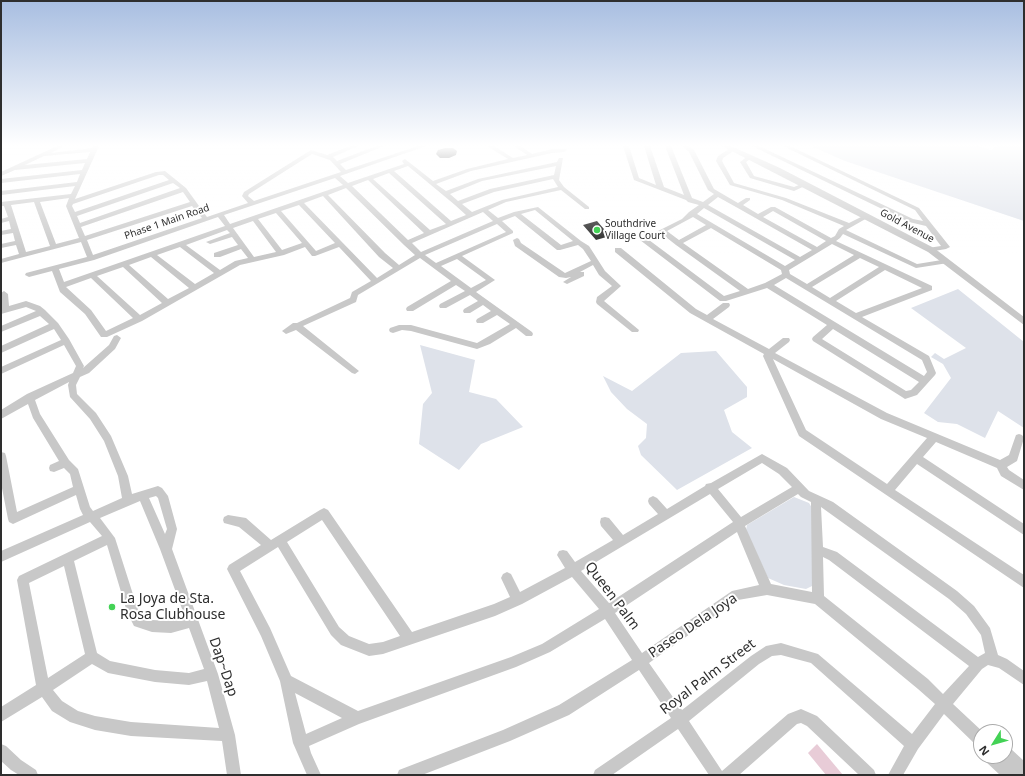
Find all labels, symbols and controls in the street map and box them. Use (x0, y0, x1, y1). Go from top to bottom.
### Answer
street label: Phase 1 Main Road (123, 202, 211, 242)
street label: Gold Avenue (878, 207, 936, 245)
place label: Southdrive Village Court (605, 218, 665, 242)
marker: Southdrive Village Court (592, 225, 602, 235)
street label: Queen Palm (581, 559, 643, 633)
street label: Paseo Dela Joya (645, 590, 741, 662)
place label: La Joya de Sta. Rosa Clubhouse (120, 591, 225, 624)
marker: La Joya de Sta. Rosa Clubhouse (107, 602, 117, 612)
street label: Dap~Dap (205, 635, 241, 699)
street label: Royal Palm Street (657, 636, 759, 718)
north arrow (973, 724, 1013, 764)
text: N (975, 743, 993, 759)

